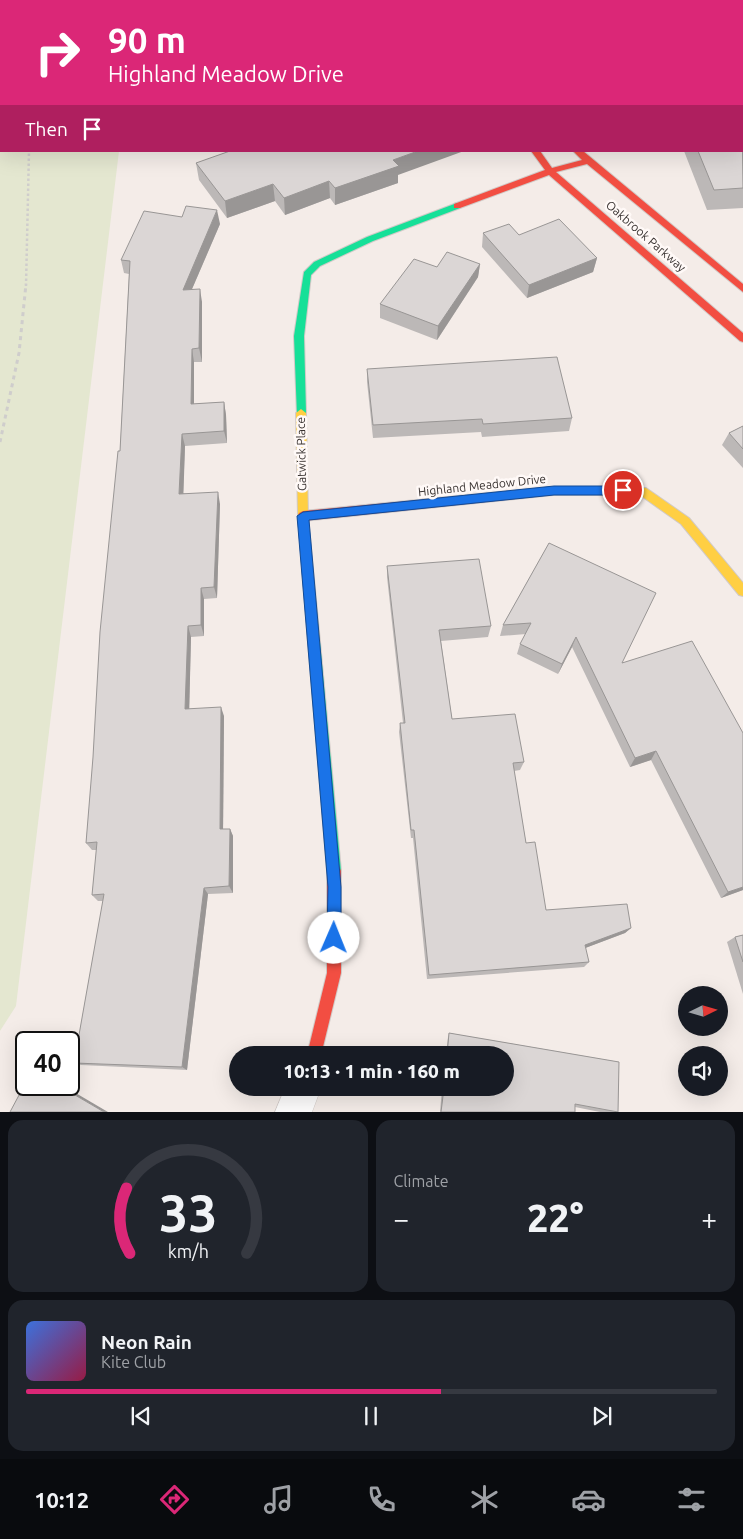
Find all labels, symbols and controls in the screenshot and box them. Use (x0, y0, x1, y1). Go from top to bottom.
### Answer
icon: right (25, 20, 90, 85)
text: 90 m (108, 20, 186, 60)
text: Highland Meadow Drive (108, 61, 344, 86)
icon: arrive (78, 115, 106, 143)
text: Then (25, 118, 68, 140)
street label: Oakbrook Parkway (604, 198, 689, 274)
street label: Gatwick Place (294, 417, 308, 491)
pin (602, 469, 644, 511)
street label: Highland Meadow Drive (417, 472, 547, 498)
icon: arrive (609, 476, 637, 504)
position arrow (307, 911, 359, 963)
north arrow (678, 986, 728, 1036)
map controls (678, 986, 728, 1096)
speed limit sign: 40 (15, 1031, 80, 1096)
button: sound (678, 1046, 728, 1096)
text: 10:13 · 1 min · 160 m (283, 1060, 460, 1082)
text: Climate (394, 1172, 449, 1190)
text: 33 (158, 1184, 217, 1242)
text: 22° (527, 1197, 584, 1239)
text: − (394, 1203, 409, 1234)
text: + (701, 1203, 717, 1234)
text: km/h (167, 1241, 208, 1261)
text: Neon Rain (101, 1331, 192, 1353)
text: Kite Club (101, 1353, 166, 1371)
icon: previous (127, 1402, 155, 1430)
icon: pause (357, 1402, 385, 1430)
icon: next (588, 1402, 616, 1430)
icon: directions (157, 1482, 192, 1517)
icon: music (261, 1482, 296, 1517)
icon: phone (364, 1482, 399, 1517)
icon: climate (467, 1482, 502, 1517)
icon: car (571, 1482, 606, 1517)
icon: filters (674, 1482, 709, 1517)
text: 10:12 (34, 1487, 89, 1512)

